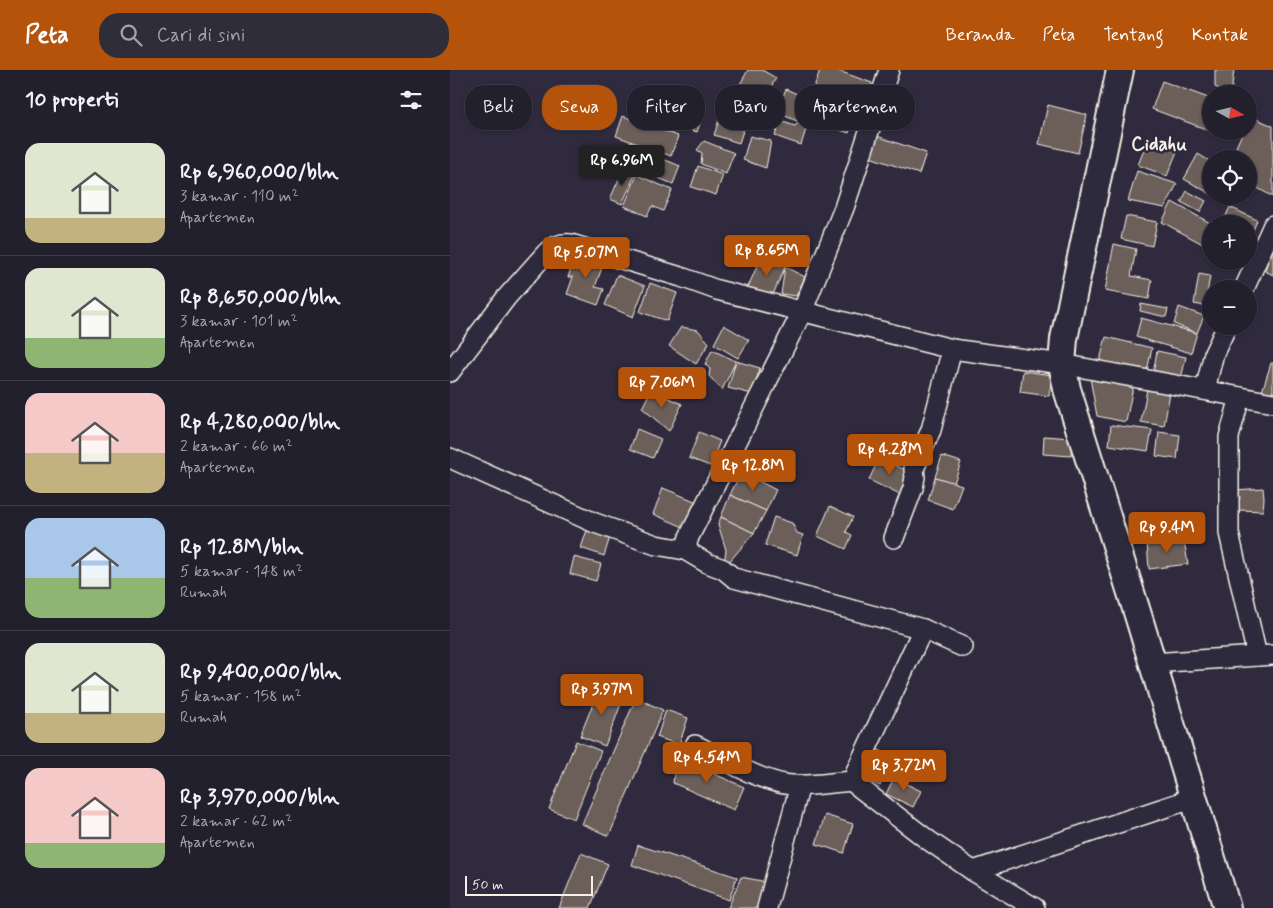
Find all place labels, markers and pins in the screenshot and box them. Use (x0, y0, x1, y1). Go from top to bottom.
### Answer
pin: Rp 6.96M (570, 144, 674, 187)
pin: Rp 8.65M (715, 234, 819, 277)
pin: Rp 5.07M (534, 236, 638, 279)
pin: Rp 7.06M (610, 366, 714, 409)
pin: Rp 4.28M (838, 434, 942, 476)
pin: Rp 12.8M (701, 450, 805, 492)
pin: Rp 9.4M (1121, 512, 1213, 554)
pin: Rp 3.97M (550, 674, 654, 716)
pin: Rp 4.54M (655, 742, 759, 784)
pin: Rp 3.72M (852, 750, 956, 792)

